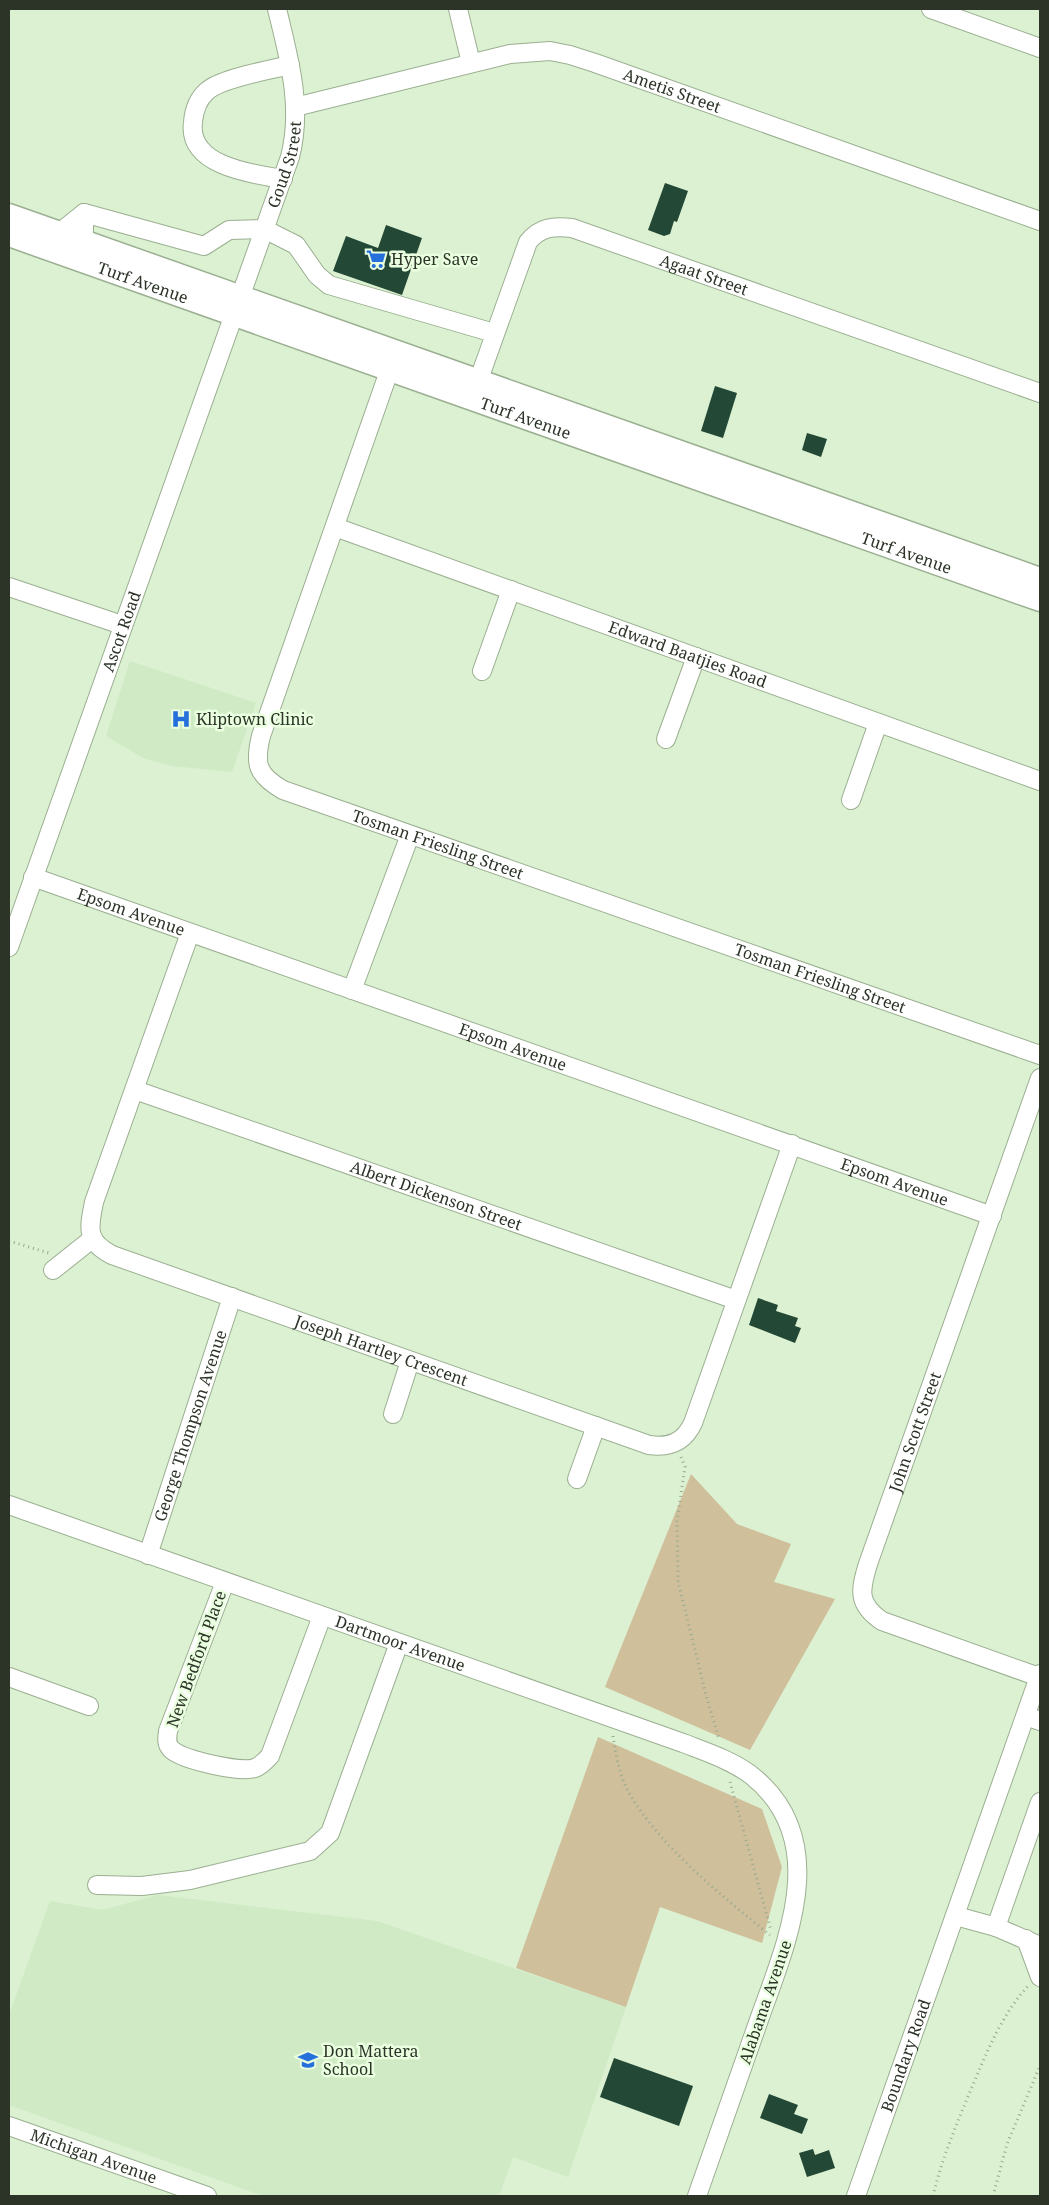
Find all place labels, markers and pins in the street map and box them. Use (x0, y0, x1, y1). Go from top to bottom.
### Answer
supermarket icon: Hyper Save (365, 248, 387, 270)
place label: Hyper Save (391, 248, 478, 270)
hospital icon: Kliptown Clinic (170, 708, 192, 730)
place label: Kliptown Clinic (196, 708, 314, 730)
place label: Don Mattera School (323, 2040, 418, 2080)
school or university icon: Don Mattera School (297, 2049, 319, 2071)

